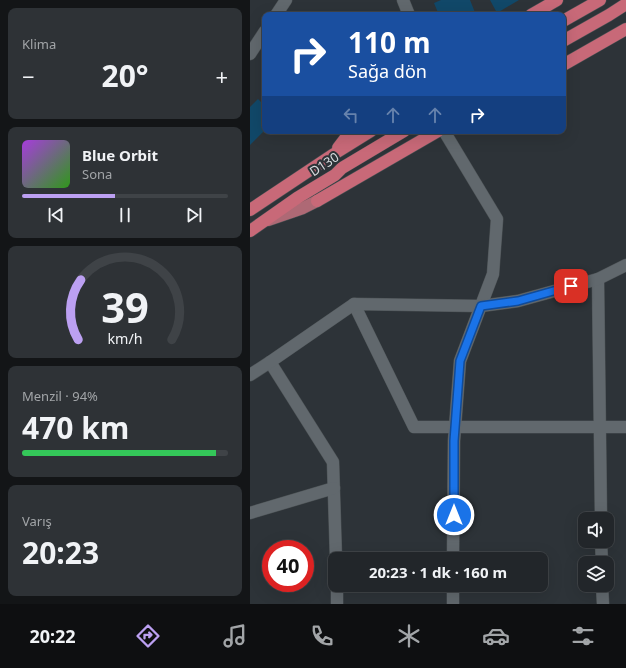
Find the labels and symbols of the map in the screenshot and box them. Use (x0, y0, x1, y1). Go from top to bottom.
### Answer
street label: D130 (306, 148, 342, 180)
pin (554, 269, 588, 303)
position arrow (433, 494, 475, 536)
speed limit sign: 40 (262, 540, 314, 592)

